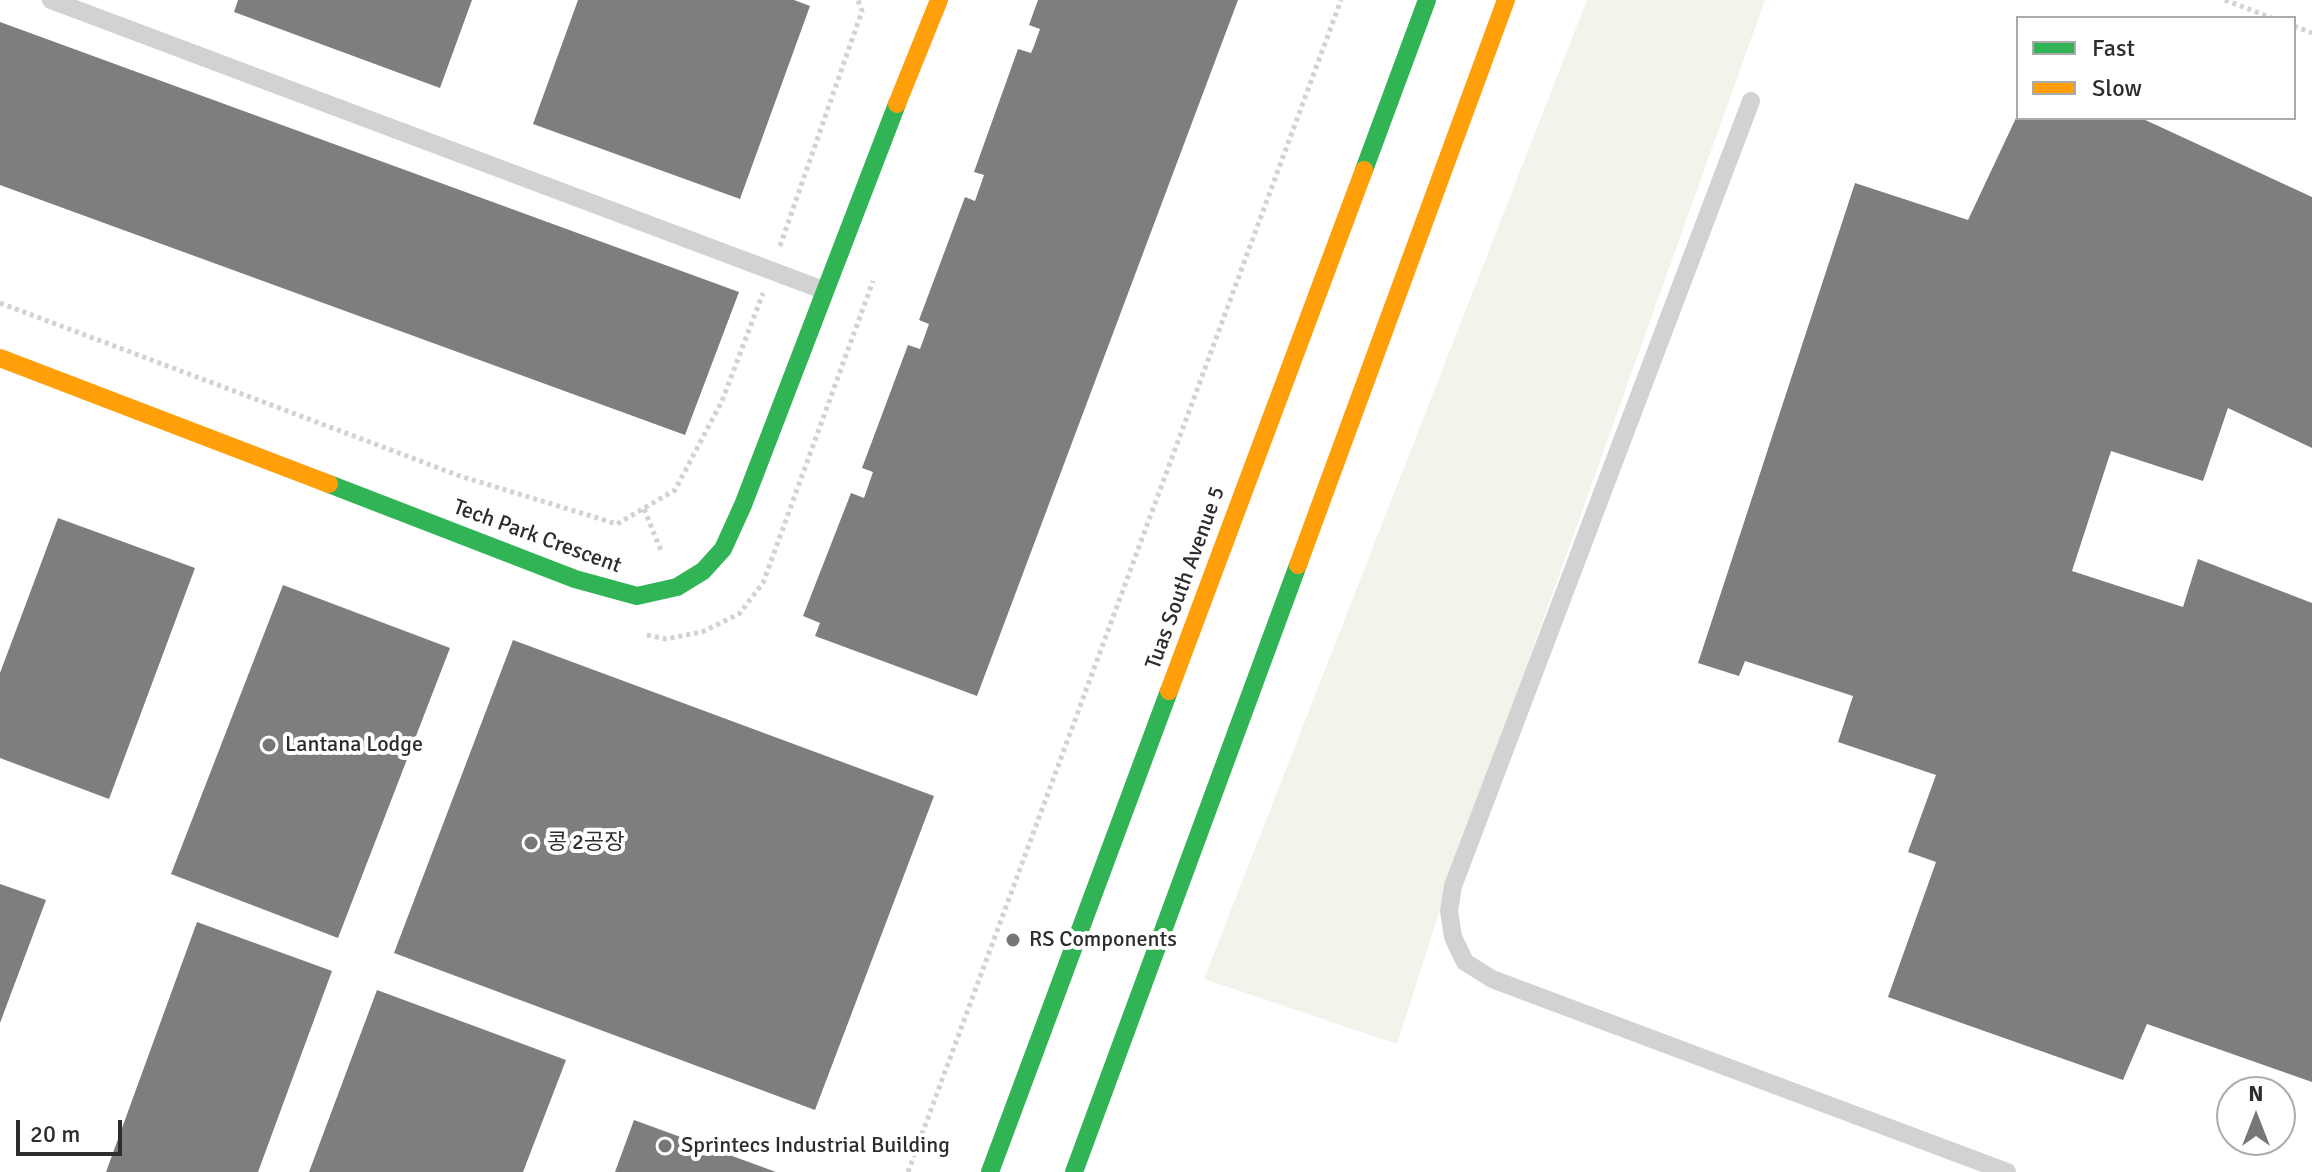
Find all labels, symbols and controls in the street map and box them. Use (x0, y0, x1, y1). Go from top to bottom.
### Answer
legend (2016, 16, 2296, 120)
text: Fast (2092, 33, 2135, 63)
text: Slow (2092, 73, 2142, 103)
street label: Tuas South Avenue 5 (1141, 483, 1231, 673)
street label: Tech Park Crescent (449, 494, 625, 580)
place label: Lantana Lodge (285, 732, 423, 758)
marker: Lantana Lodge (260, 736, 278, 754)
place label: 콩 2공장 (547, 830, 624, 856)
marker: 콩 2공장 (522, 834, 540, 852)
place label: RS Components (1029, 927, 1177, 953)
marker: RS Components (1004, 931, 1022, 949)
north arrow (2216, 1076, 2296, 1156)
text: N (2248, 1080, 2264, 1107)
scale bar (20, 1104, 126, 1154)
text: 20 m (30, 1119, 80, 1149)
place label: Sprintecs Industrial Building (681, 1133, 950, 1159)
marker: Sprintecs Industrial Building (656, 1137, 674, 1155)

